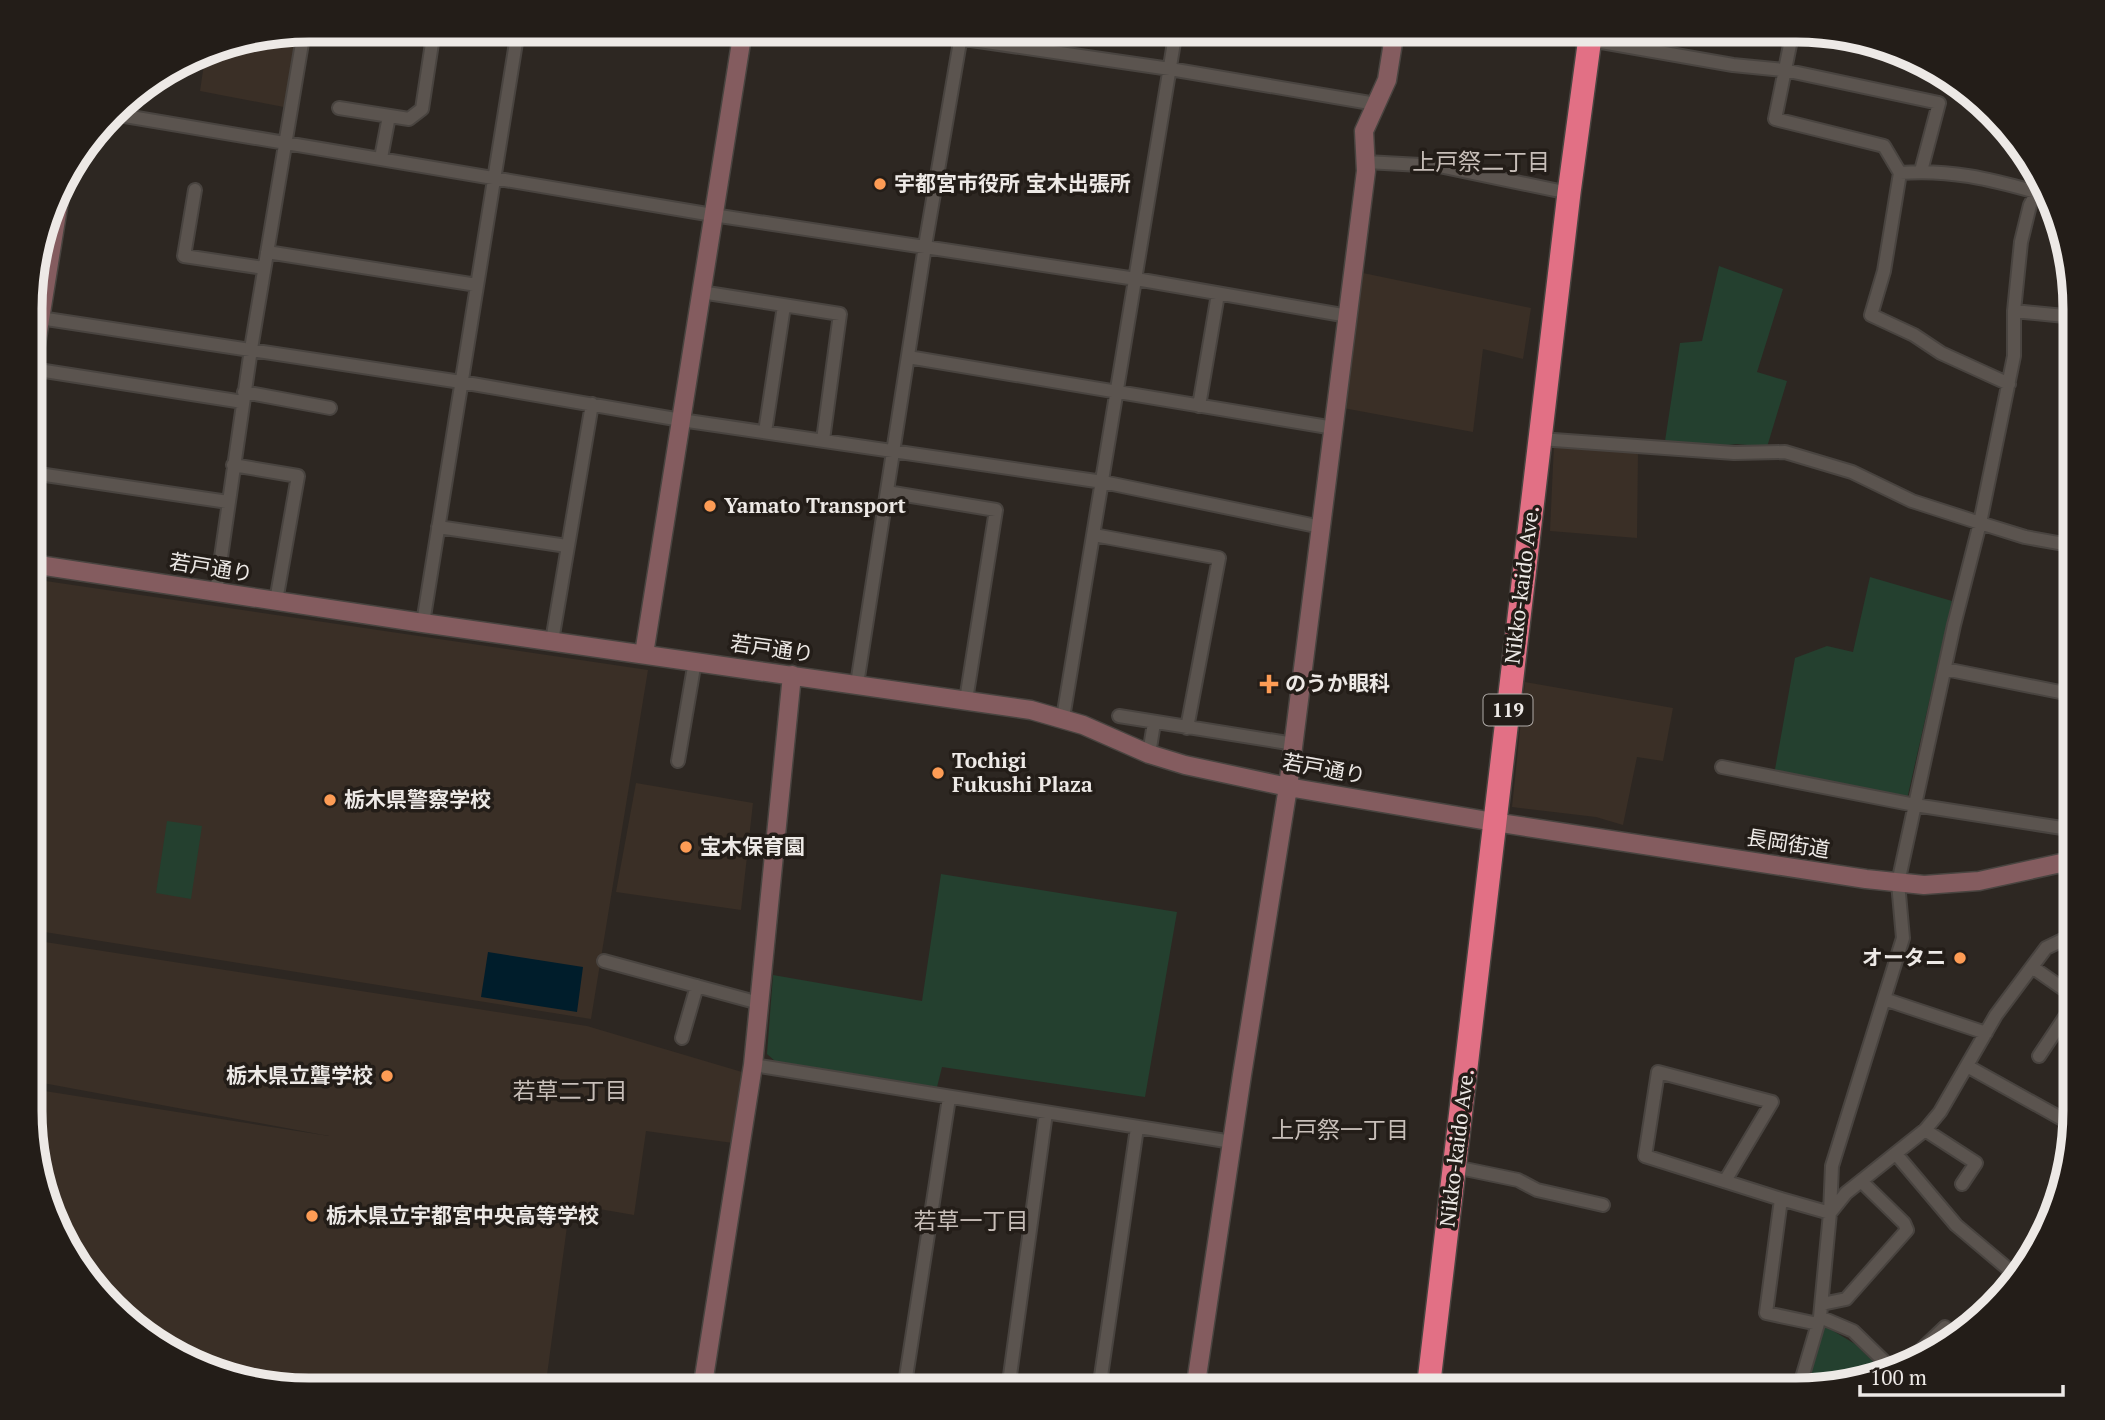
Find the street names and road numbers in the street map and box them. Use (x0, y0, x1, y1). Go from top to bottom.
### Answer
street label: Nikko-kaido Ave. (1497, 504, 1545, 665)
street label: 若戸通り (167, 547, 255, 587)
street label: 若戸通り (729, 628, 816, 668)
road number: 119 (1484, 694, 1532, 726)
street label: 若戸通り (1280, 747, 1368, 789)
street label: 長岡街道 (1744, 823, 1832, 863)
street label: Nikko-kaido Ave. (1432, 1067, 1480, 1228)

